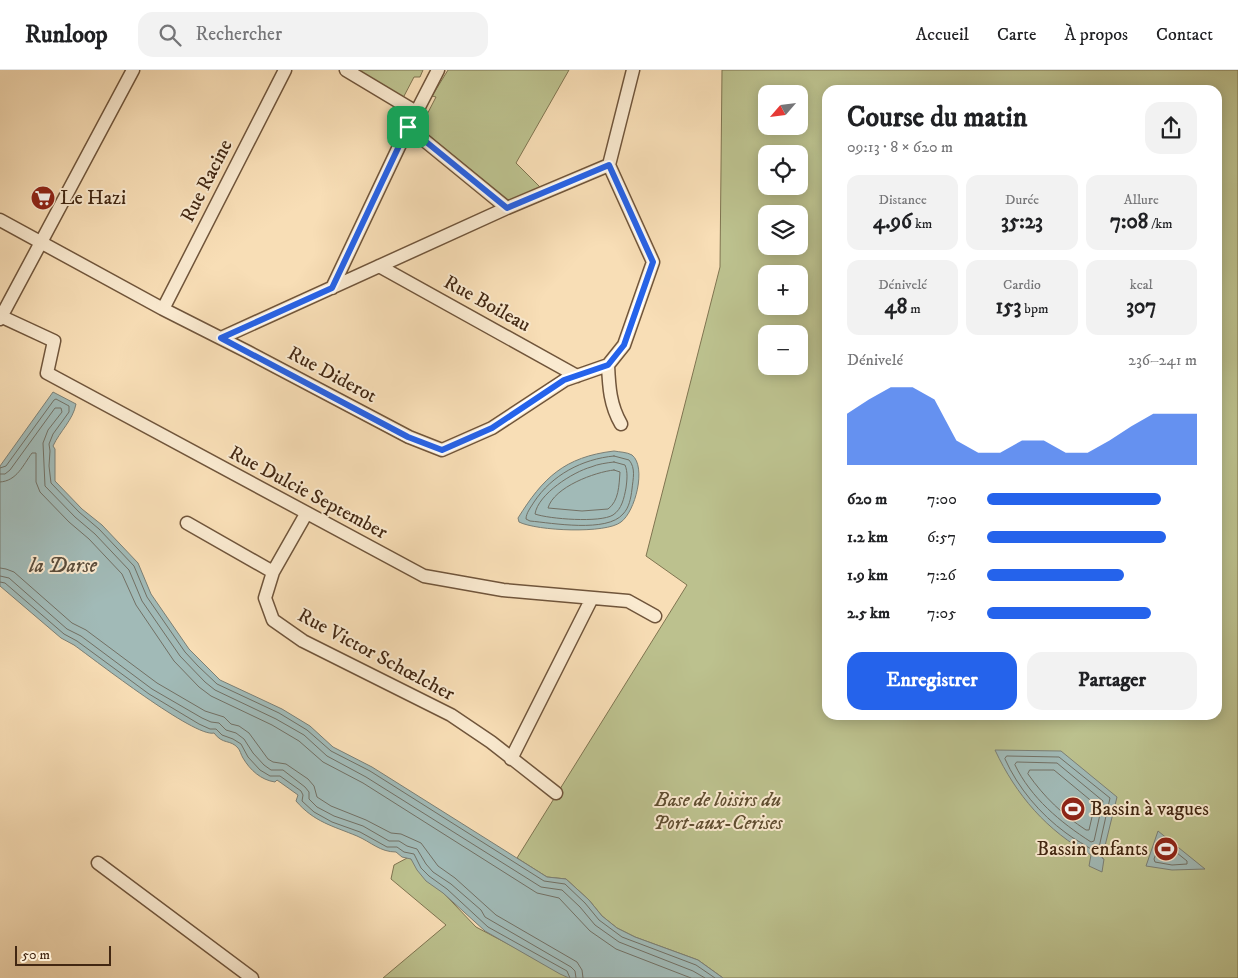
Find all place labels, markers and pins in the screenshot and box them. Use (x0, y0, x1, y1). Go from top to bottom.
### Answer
pin (387, 106, 429, 148)
supermarket icon: Le Hazi (30, 185, 56, 211)
place label: Le Hazi (60, 186, 126, 211)
sports icon: Bassin à vagues (1060, 796, 1086, 822)
place label: Bassin à vagues (1090, 797, 1209, 822)
sports icon: Bassin enfants (1153, 836, 1179, 862)
place label: Bassin enfants (1037, 837, 1148, 862)

